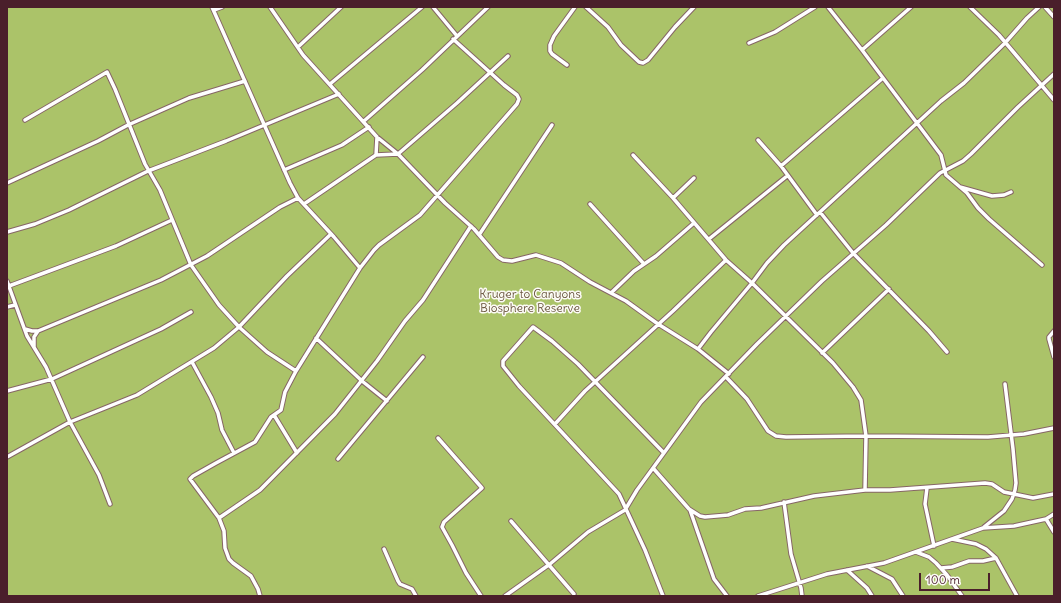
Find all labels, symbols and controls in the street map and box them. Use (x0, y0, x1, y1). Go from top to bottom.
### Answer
park label: Kruger to Canyons Biosphere Reserve (479, 288, 581, 316)
scale bar (921, 565, 992, 591)
text: 100 m (926, 572, 960, 587)

